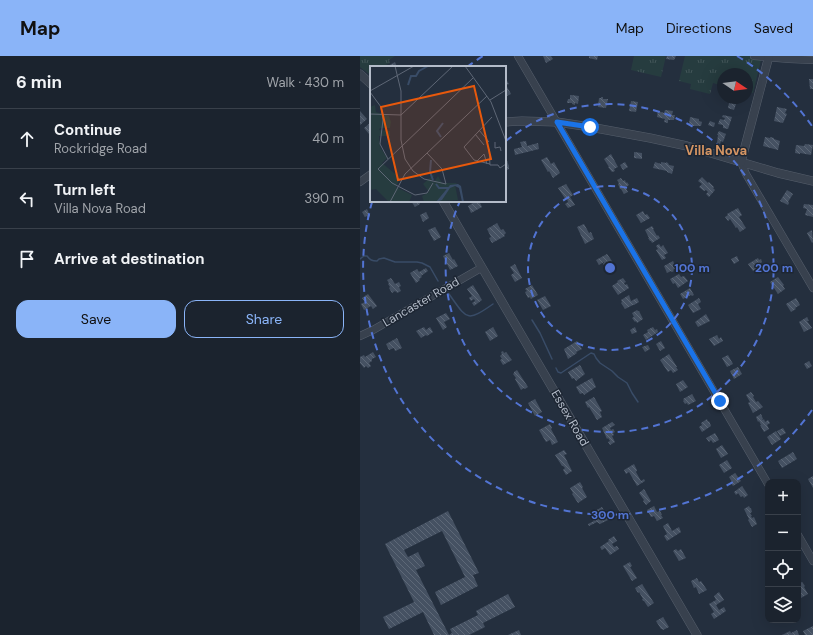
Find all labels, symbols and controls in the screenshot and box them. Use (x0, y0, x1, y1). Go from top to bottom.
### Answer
text: Map (20, 16, 60, 41)
text: Map (616, 19, 644, 37)
text: Directions (666, 19, 732, 37)
text: Saved (754, 19, 793, 37)
inset map (370, 66, 506, 202)
north arrow (717, 68, 753, 104)
text: 6 min (16, 71, 62, 93)
text: Walk · 430 m (267, 74, 344, 91)
route start (581, 118, 599, 136)
text: Continue (54, 120, 122, 140)
icon: ahead (16, 128, 38, 150)
text: 40 m (312, 130, 344, 147)
text: Rockridge Road (54, 140, 147, 157)
district label: Villa Nova (685, 142, 747, 159)
text: Turn left (54, 180, 115, 200)
icon: left (16, 188, 38, 210)
text: 390 m (305, 190, 344, 207)
text: Villa Nova Road (54, 200, 146, 217)
icon: arrive (16, 248, 38, 270)
text: Arrive at destination (54, 249, 205, 269)
text: 100 m (674, 260, 710, 276)
text: 200 m (755, 260, 793, 276)
centre of rings (603, 261, 617, 275)
street label: Lancaster Road (380, 274, 462, 330)
button: Save (16, 300, 176, 338)
button: Share (184, 300, 344, 338)
street label: Essex Road (547, 387, 593, 449)
route end (711, 392, 729, 410)
map controls (765, 479, 801, 623)
button: + (765, 479, 801, 515)
text: 300 m (591, 507, 629, 523)
button: − (765, 515, 801, 551)
button: locate (765, 551, 801, 587)
button: layers (765, 587, 801, 623)

